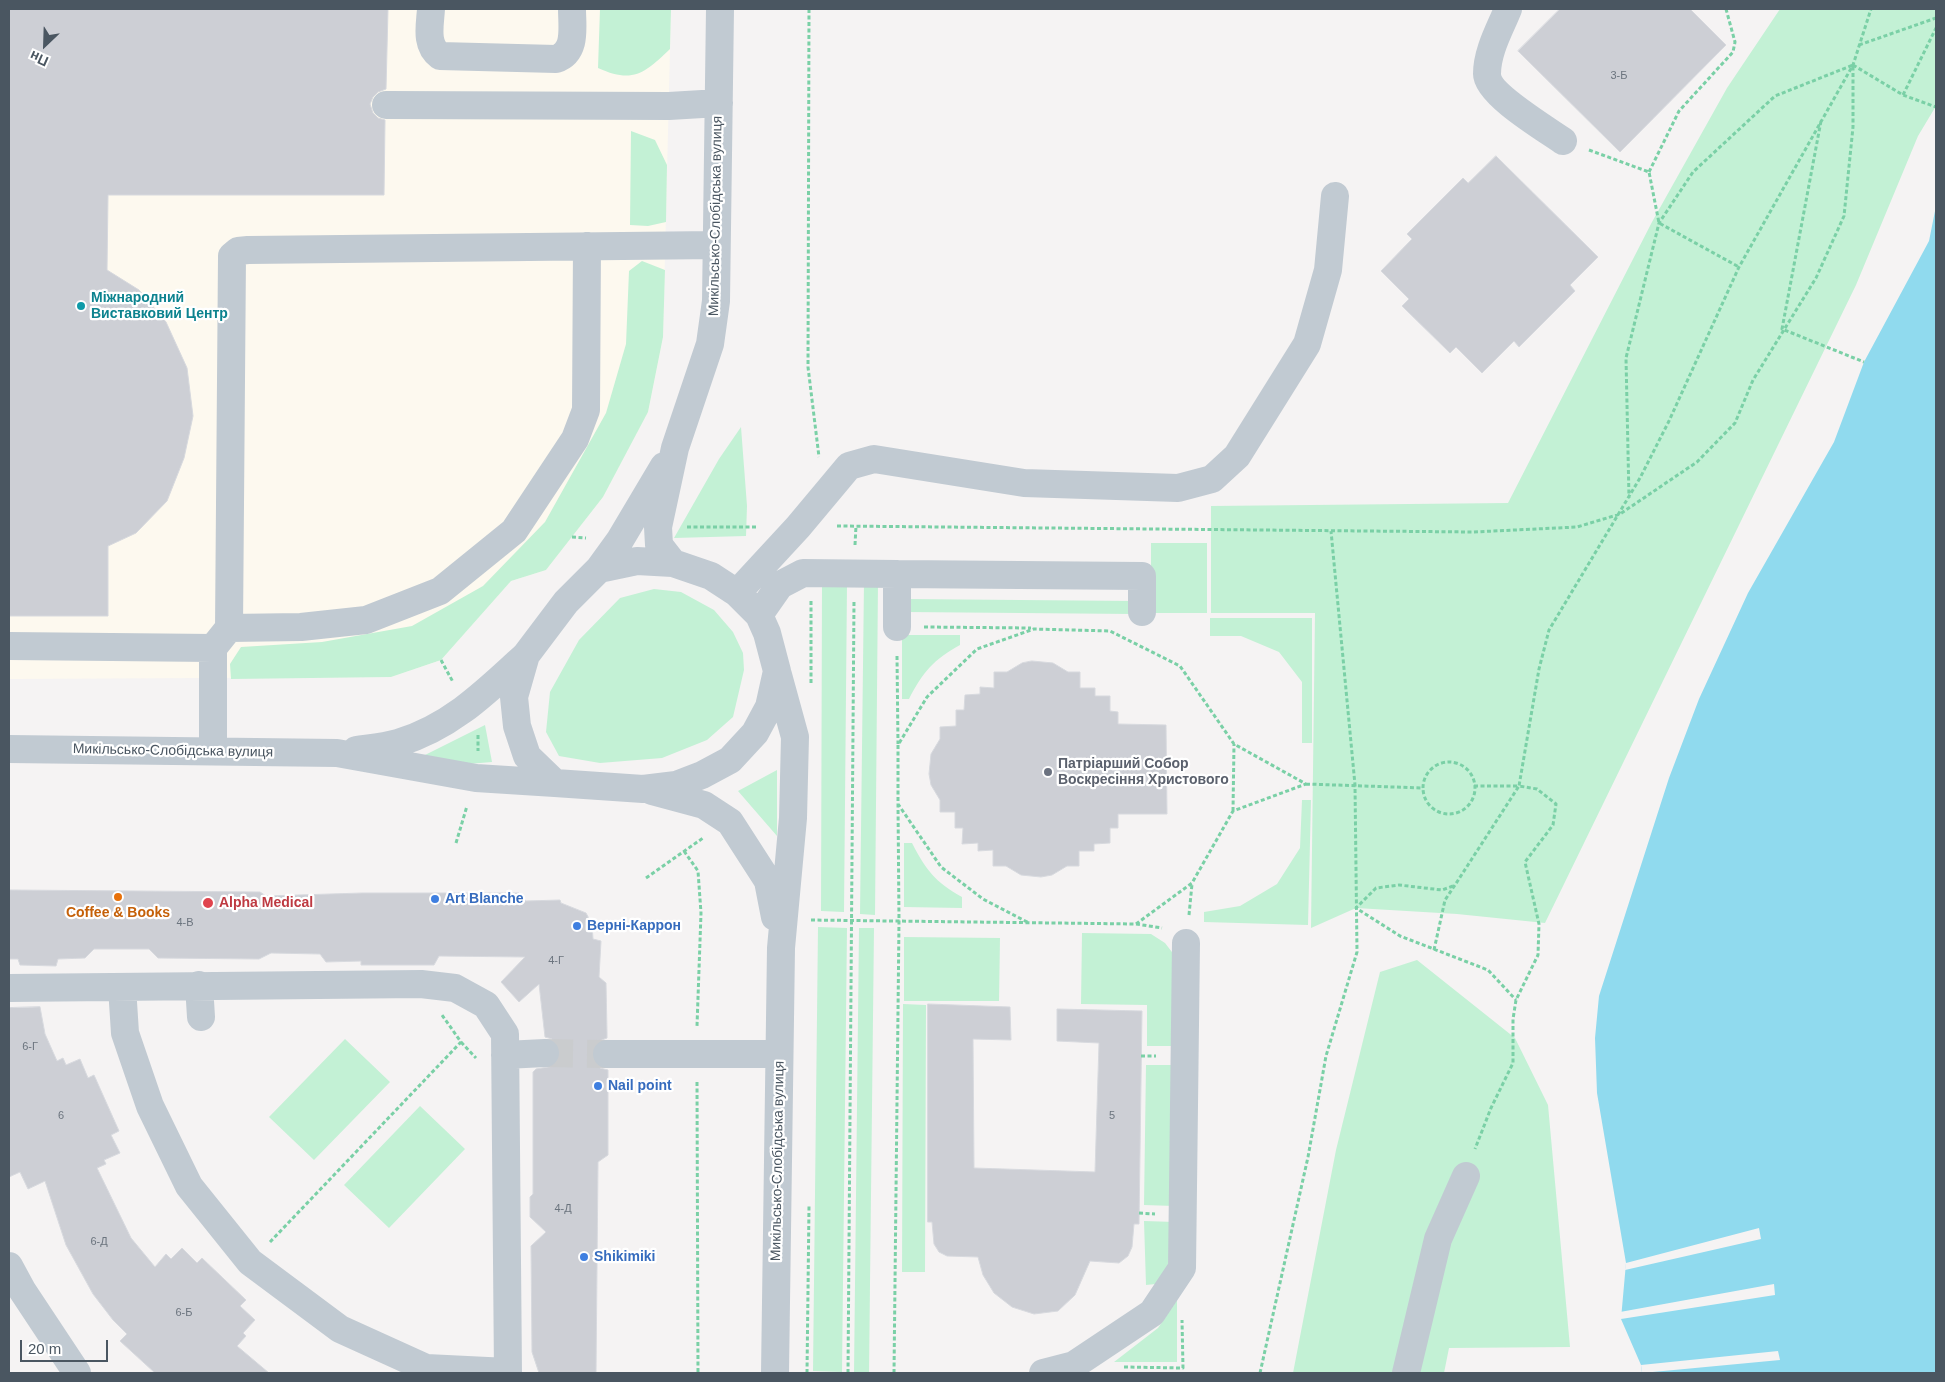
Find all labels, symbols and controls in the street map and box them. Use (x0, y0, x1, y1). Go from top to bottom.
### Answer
north arrow (20, 20, 70, 70)
text: Пн (27, 48, 51, 70)
house number: 3-Б (1611, 69, 1627, 83)
street label: Микільсько-Слобідська вулиця (706, 116, 726, 316)
place label: Міжнародний Виставковий Центр (91, 290, 228, 322)
marker: Міжнародний Виставковий Центр (75, 300, 87, 312)
street label: Микільсько-Слобідська вулиця (73, 741, 273, 761)
place label: Патріарший Собор Воскресіння Христового (1058, 756, 1229, 789)
marker: Патріарший Собор Воскресіння Христового (1042, 766, 1054, 778)
marker: Coffee & Books (112, 891, 124, 903)
place label: Art Blanche (445, 891, 524, 907)
marker: Art Blanche (429, 893, 441, 905)
place label: Alpha Medical (219, 895, 313, 911)
marker: Alpha Medical (201, 896, 215, 910)
place label: Coffee & Books (66, 905, 170, 921)
house number: 4-В (176, 916, 194, 930)
place label: Верні-Каррон (587, 918, 681, 934)
marker: Верні-Каррон (571, 920, 583, 932)
house number: 4-Г (548, 954, 564, 968)
house number: 6-Г (22, 1040, 38, 1054)
street label: Микільсько-Слобідська вулиця (768, 1061, 788, 1261)
place label: Nail point (608, 1078, 672, 1094)
marker: Nail point (592, 1080, 604, 1092)
house number: 6 (58, 1109, 64, 1123)
house number: 5 (1109, 1109, 1115, 1123)
house number: 4-Д (554, 1202, 572, 1216)
house number: 6-Д (90, 1235, 108, 1249)
place label: Shikimiki (594, 1249, 655, 1265)
marker: Shikimiki (578, 1251, 590, 1263)
house number: 6-Б (176, 1306, 192, 1320)
scale bar (22, 1330, 110, 1362)
text: 20 m (28, 1340, 61, 1357)

